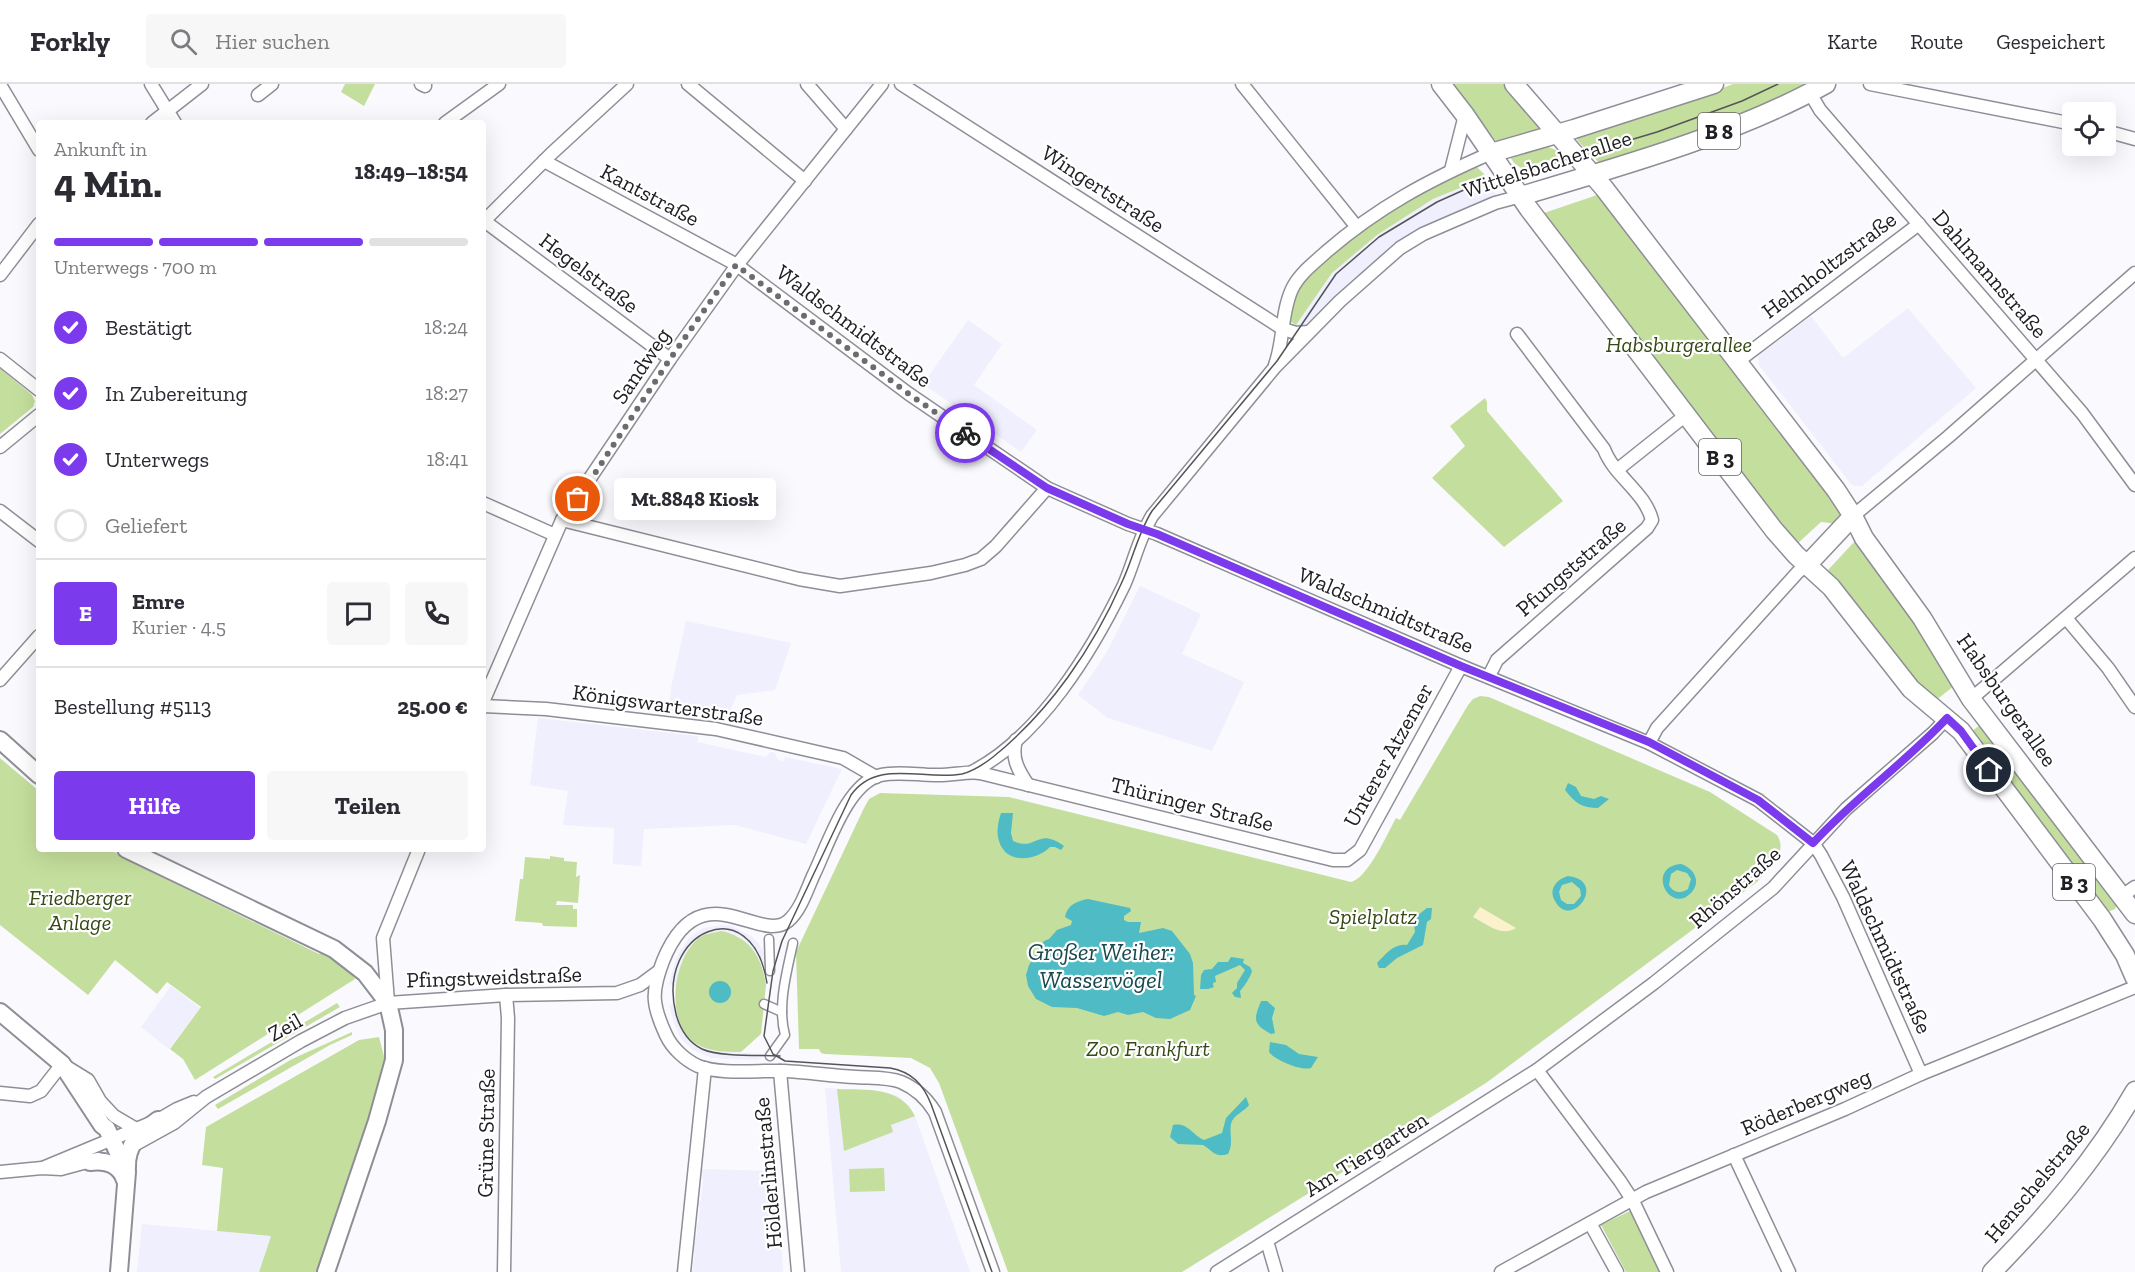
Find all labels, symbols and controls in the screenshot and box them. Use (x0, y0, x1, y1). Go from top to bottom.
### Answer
search box (146, 14, 566, 68)
text: Forkly (30, 25, 110, 58)
icon: search (167, 25, 200, 58)
text: Hier suchen (215, 28, 330, 55)
text: Karte (1827, 29, 1877, 54)
text: Route (1910, 29, 1963, 54)
text: Gespeichert (1996, 29, 2105, 54)
map controls (2062, 102, 2116, 156)
button: locate (2062, 102, 2116, 156)
road number: B 8 (1698, 113, 1740, 149)
street label: Wittelsbacherallee (1459, 124, 1635, 204)
text: Ankunft in (54, 137, 147, 161)
street label: Wingertstraße (1036, 139, 1170, 239)
text: 18:49–18:54 (355, 158, 468, 185)
street label: Kantstraße (596, 158, 704, 232)
text: 4 Min. (54, 160, 162, 207)
street label: Dahlmannstraße (1927, 204, 2053, 344)
street label: Helmholtzstraße (1756, 206, 1902, 324)
street label: Hegelstraße (534, 227, 644, 319)
text: Unterwegs · 700 m (54, 255, 217, 279)
street label: Waldschmidtstraße (771, 259, 937, 393)
icon: check (54, 311, 87, 344)
text: Bestätigt (105, 314, 192, 341)
text: 18:24 (424, 315, 468, 339)
street label: Sandweg (606, 323, 676, 409)
park label: Habsburgerallee (1606, 331, 1752, 358)
icon: check (54, 377, 87, 410)
text: In Zubereitung (105, 380, 248, 407)
text: 18:27 (425, 381, 468, 405)
courier (935, 403, 995, 463)
icon: bike (949, 417, 982, 450)
road number: B 3 (1699, 439, 1741, 475)
icon: check (54, 443, 87, 476)
text: Unterwegs (105, 446, 209, 473)
text: 18:41 (427, 447, 468, 471)
pin (552, 473, 603, 524)
callout: Mt.8848 Kiosk (614, 478, 776, 520)
icon: bag (561, 482, 594, 515)
text: Mt.8848 Kiosk (631, 487, 759, 511)
text: Geliefert (105, 512, 188, 539)
street label: Pfungststraße (1511, 512, 1631, 622)
street label: Waldschmidtstraße (1294, 561, 1478, 659)
button: chat (327, 582, 390, 645)
button: phone (405, 582, 468, 645)
text: Emre (132, 588, 185, 615)
text: E (79, 600, 92, 627)
text: Kurier · 4.5 (132, 615, 226, 639)
street label: Habsburgerallee (1951, 628, 2063, 772)
street label: Königswarterstraße (571, 678, 765, 732)
street label: Unterer Atzemer (1337, 678, 1439, 832)
text: Bestellung #5113 (54, 693, 211, 720)
text: 25.00 € (397, 693, 468, 720)
pin (1963, 744, 2014, 795)
icon: home (1972, 753, 2005, 786)
button: Hilfe (54, 771, 255, 840)
button: Teilen (267, 771, 468, 840)
street label: Thüringer Straße (1108, 771, 1276, 837)
street label: Rhönstraße (1684, 840, 1786, 934)
street label: Waldschmidtstraße (1834, 856, 1938, 1038)
road number: B 3 (2053, 864, 2095, 900)
park label: Friedberger Anlage (29, 884, 132, 936)
park label: Spielplatz (1329, 903, 1417, 930)
water label: Großer Weiher: Wasservögel (1028, 937, 1174, 994)
street label: Pfingstweidstraße (406, 960, 582, 994)
street label: Zeil (263, 1007, 307, 1047)
park label: Zoo Frankfurt (1086, 1035, 1210, 1062)
street label: Röderbergweg (1737, 1062, 1875, 1142)
street label: Grüne Straße (471, 1068, 501, 1198)
street label: Hölderlinstraße (748, 1096, 788, 1250)
street label: Am Tiergarten (1299, 1105, 1433, 1203)
street label: Henschelstraße (1979, 1116, 2095, 1248)

